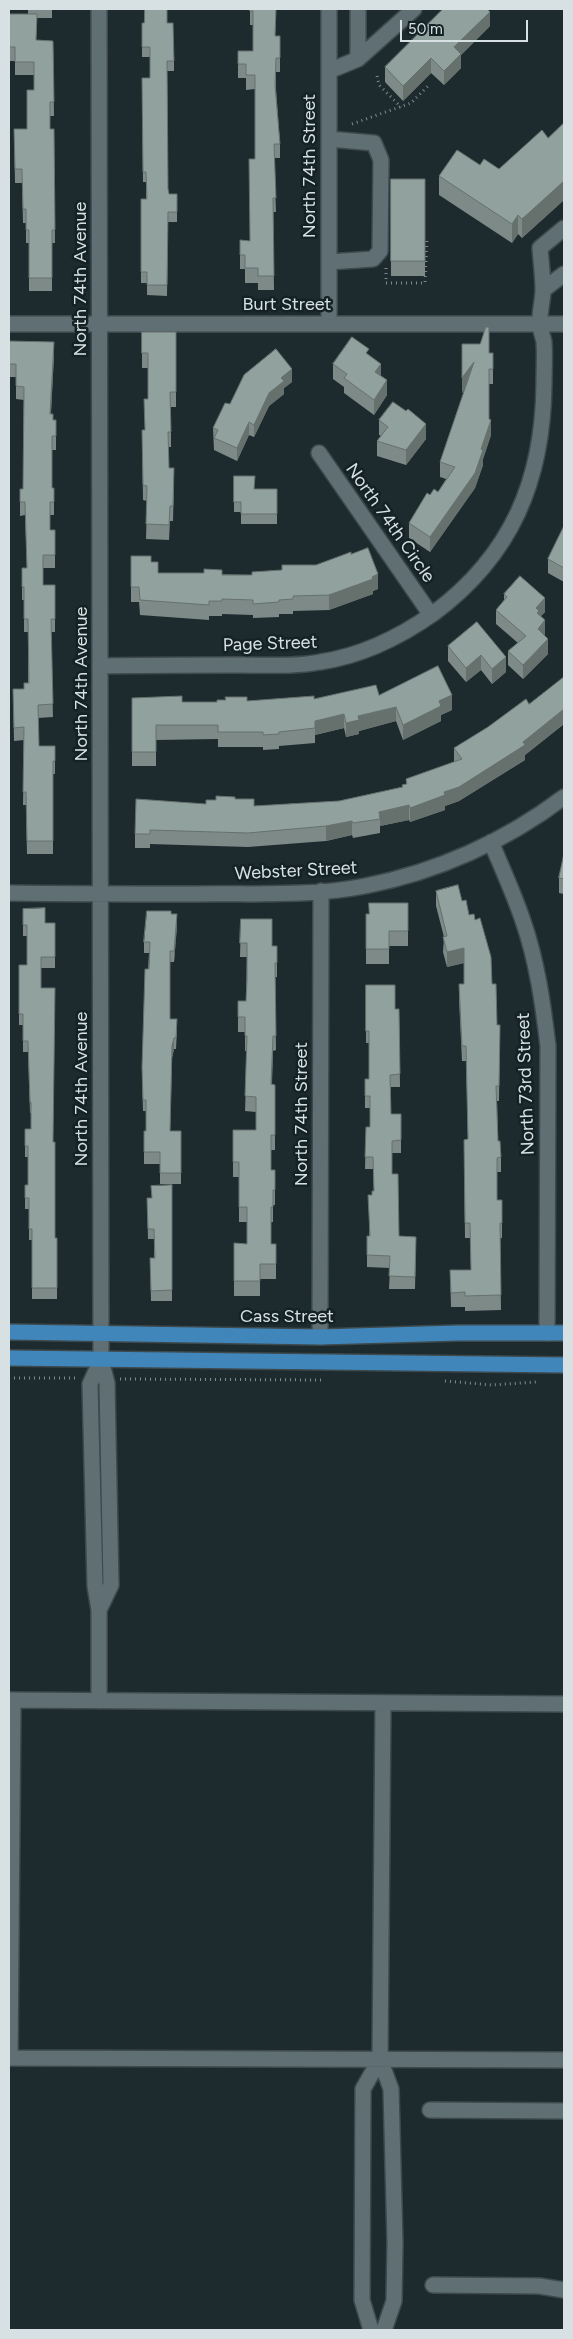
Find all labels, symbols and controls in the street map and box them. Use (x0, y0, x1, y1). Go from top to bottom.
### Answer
scale bar (403, 10, 530, 42)
text: 50 m (408, 20, 443, 38)
street label: North 74th Street (299, 94, 321, 238)
street label: North 74th Avenue (70, 202, 92, 356)
street label: Burt Street (243, 294, 331, 316)
street label: North 74th Circle (341, 459, 439, 587)
street label: North 74th Avenue (71, 607, 93, 761)
street label: Page Street (222, 632, 318, 656)
street label: Webster Street (234, 857, 358, 885)
street label: North 74th Avenue (71, 1012, 93, 1166)
street label: North 73rd Street (513, 1012, 539, 1156)
street label: North 74th Street (291, 1042, 313, 1186)
street label: Cass Street (240, 1306, 334, 1328)

